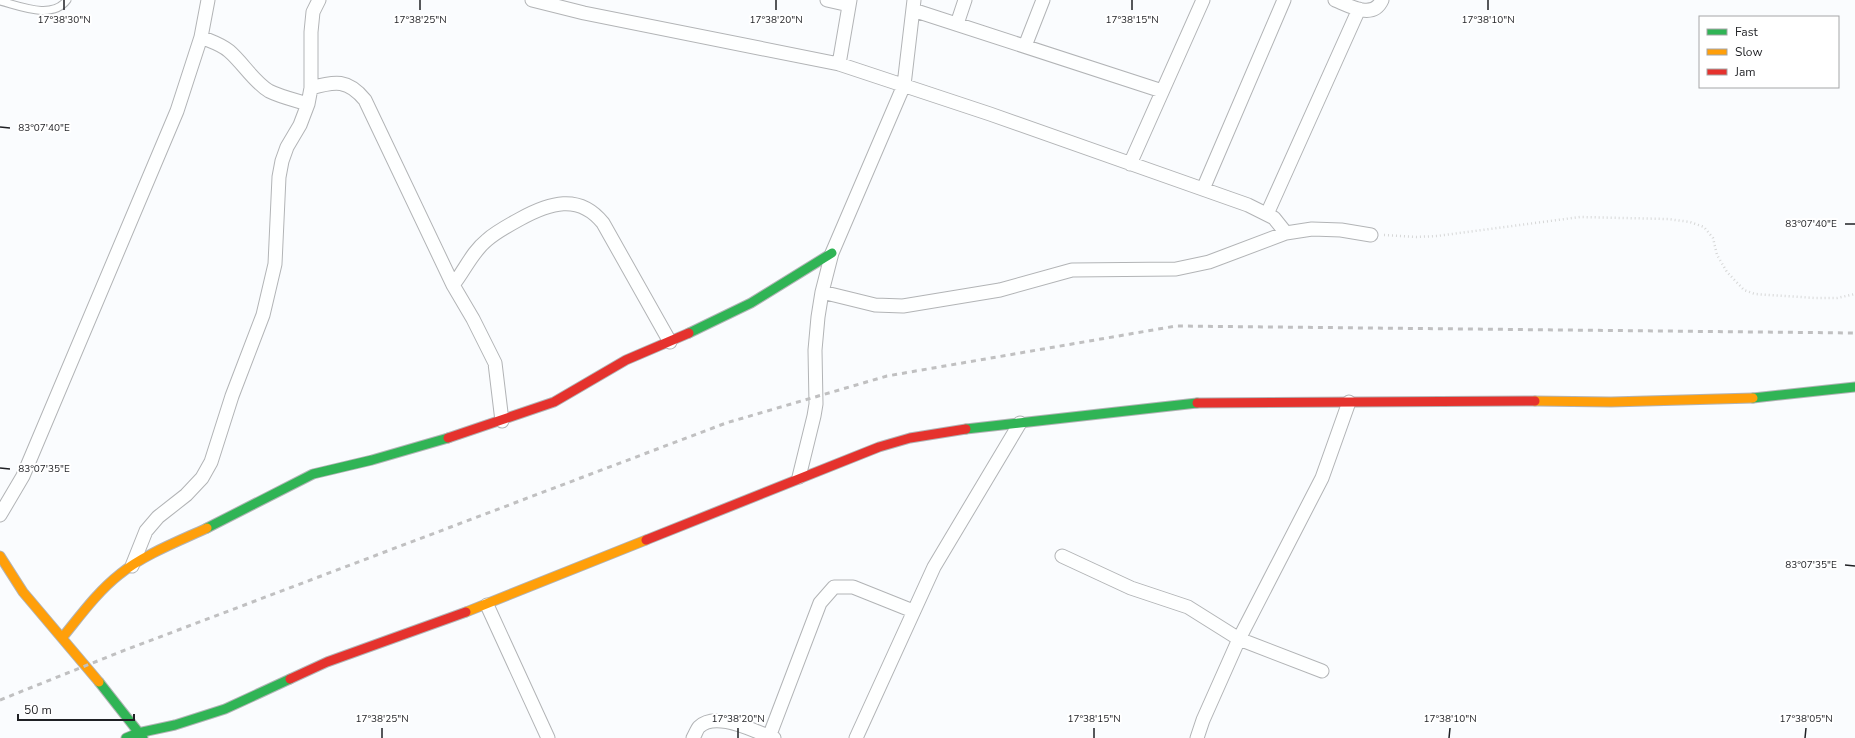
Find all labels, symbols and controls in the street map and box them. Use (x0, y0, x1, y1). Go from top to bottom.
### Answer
text: 17°38'30"N (37, 13, 91, 27)
text: 17°38'25"N (393, 13, 447, 27)
text: 17°38'20"N (749, 13, 803, 27)
text: 17°38'15"N (1105, 13, 1159, 27)
text: 17°38'10"N (1461, 13, 1515, 27)
legend (1699, 16, 1839, 88)
text: Fast (1735, 24, 1758, 40)
text: Slow (1735, 44, 1763, 60)
text: Jam (1734, 64, 1756, 80)
text: 83°07'40"E (18, 121, 70, 135)
text: 83°07'40"E (1785, 217, 1837, 231)
text: 83°07'35"E (18, 462, 70, 476)
text: 83°07'35"E (1785, 558, 1837, 572)
scale bar (18, 696, 134, 722)
text: 50 m (24, 702, 52, 718)
text: 17°38'25"N (355, 712, 409, 726)
text: 17°38'20"N (711, 712, 765, 726)
text: 17°38'15"N (1067, 712, 1121, 726)
text: 17°38'10"N (1423, 712, 1477, 726)
text: 17°38'05"N (1779, 712, 1833, 726)

